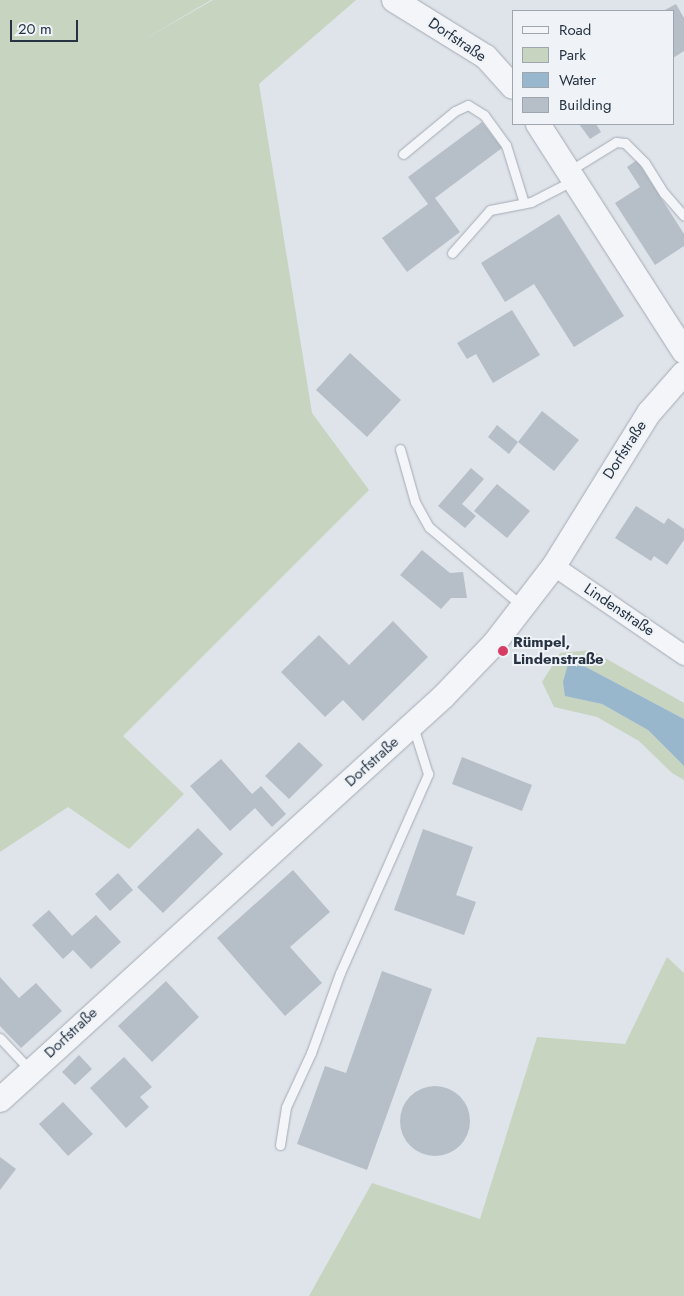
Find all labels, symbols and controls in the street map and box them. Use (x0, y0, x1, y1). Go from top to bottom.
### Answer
scale bar (12, 10, 80, 42)
legend (512, 10, 674, 125)
street label: Dorfstraße (425, 14, 489, 66)
text: 20 m (18, 18, 52, 40)
text: Road (559, 19, 591, 41)
text: Park (559, 44, 586, 66)
text: Water (559, 69, 596, 91)
text: Building (559, 94, 611, 116)
street label: Dorfstraße (599, 417, 651, 483)
street label: Lindenstraße (580, 580, 658, 640)
place label: Rümpel, Lindenstraße (513, 633, 604, 668)
marker: Rümpel, Lindenstraße (497, 645, 509, 657)
street label: Dorfstraße (341, 733, 403, 791)
street label: Dorfstraße (41, 1004, 101, 1062)

